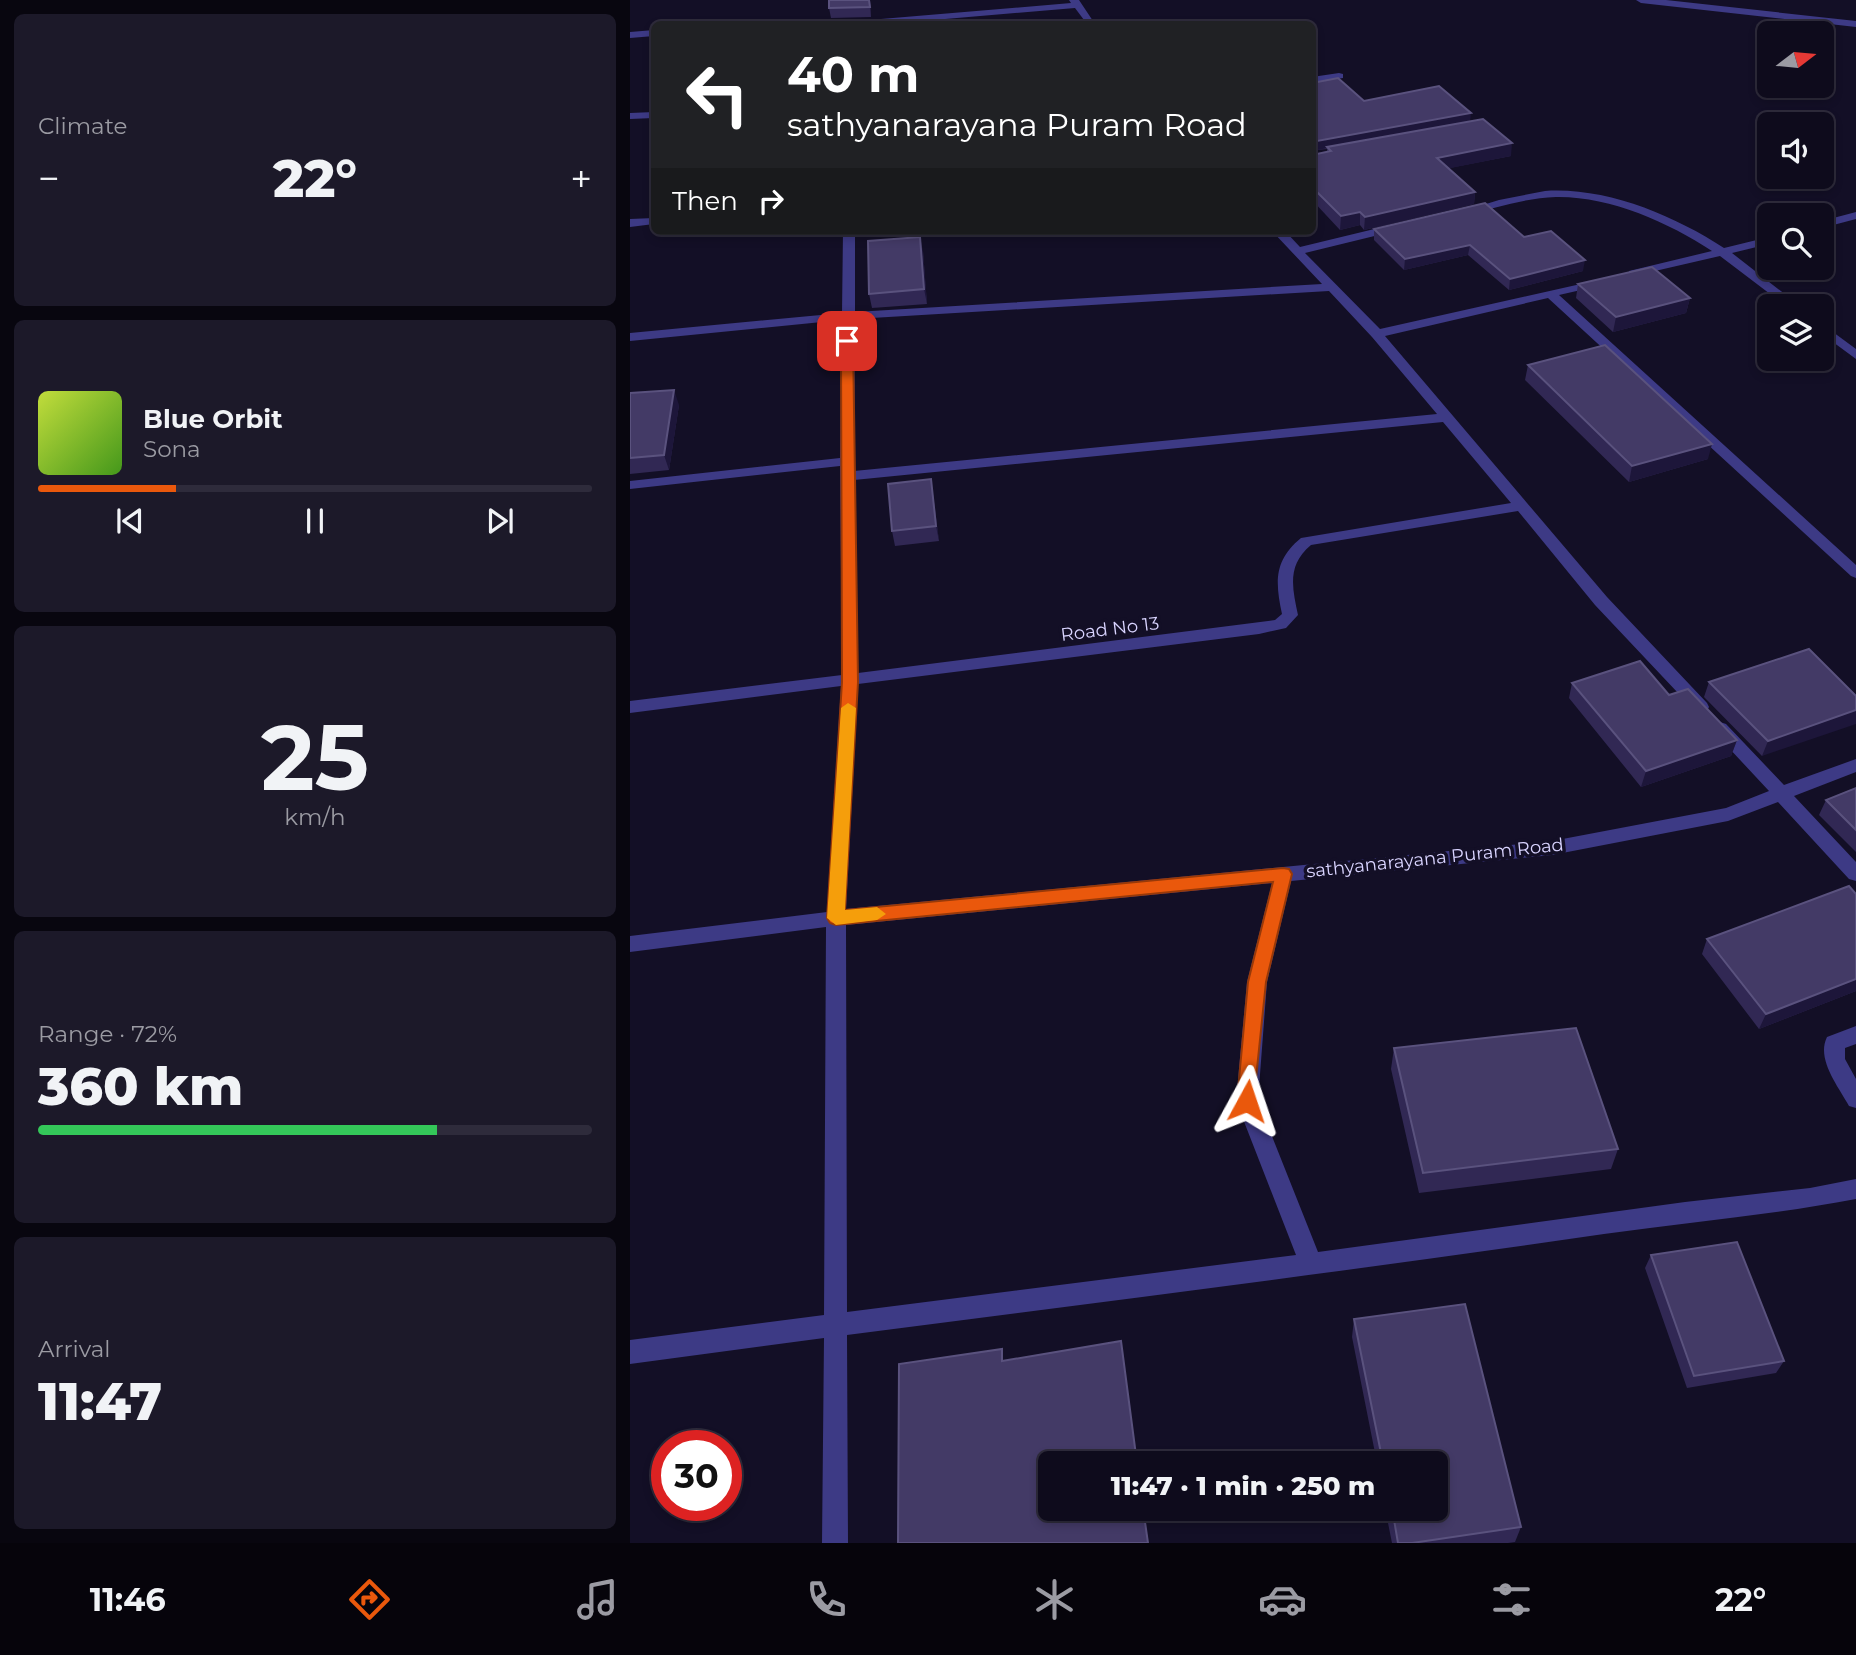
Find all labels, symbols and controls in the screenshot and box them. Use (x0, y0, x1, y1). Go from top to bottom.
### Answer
north arrow (1757, 21, 1834, 98)
map controls (1757, 21, 1834, 371)
text: 40 m (787, 45, 919, 104)
icon: left (672, 49, 763, 140)
text: sathyanarayana Puram Road (787, 105, 1247, 144)
text: Climate (38, 112, 127, 140)
button: sound (1757, 112, 1834, 189)
text: 22° (273, 147, 357, 210)
text: − (38, 155, 60, 202)
text: + (570, 155, 592, 202)
icon: right (752, 182, 790, 220)
text: Then (672, 185, 738, 217)
button: search (1757, 203, 1834, 280)
button: layers (1757, 294, 1834, 371)
pin (817, 311, 877, 371)
icon: arrive (828, 322, 866, 360)
text: Blue Orbit (143, 403, 282, 435)
text: Sona (143, 435, 201, 463)
icon: previous (111, 502, 149, 540)
icon: pause (296, 502, 334, 540)
icon: next (481, 502, 519, 540)
street label: Road No 13 (1059, 612, 1161, 646)
text: 25 (261, 702, 369, 813)
text: km/h (284, 803, 346, 831)
street label: sathyanarayana Puram Road (1305, 834, 1565, 882)
text: Range · 72% (38, 1020, 177, 1048)
text: 360 km (38, 1055, 243, 1118)
position arrow (1210, 1064, 1284, 1138)
text: Arrival (38, 1335, 111, 1363)
text: 11:47 (38, 1370, 162, 1433)
speed limit sign: 30 (651, 1430, 742, 1521)
text: 11:47 · 1 min · 250 m (1111, 1470, 1375, 1502)
icon: directions (345, 1575, 394, 1624)
icon: music (573, 1575, 622, 1624)
icon: phone (802, 1575, 851, 1624)
icon: climate (1030, 1575, 1079, 1624)
icon: car (1258, 1575, 1307, 1624)
icon: filters (1487, 1575, 1536, 1624)
text: 11:46 (90, 1580, 166, 1619)
text: 22° (1715, 1580, 1766, 1619)

